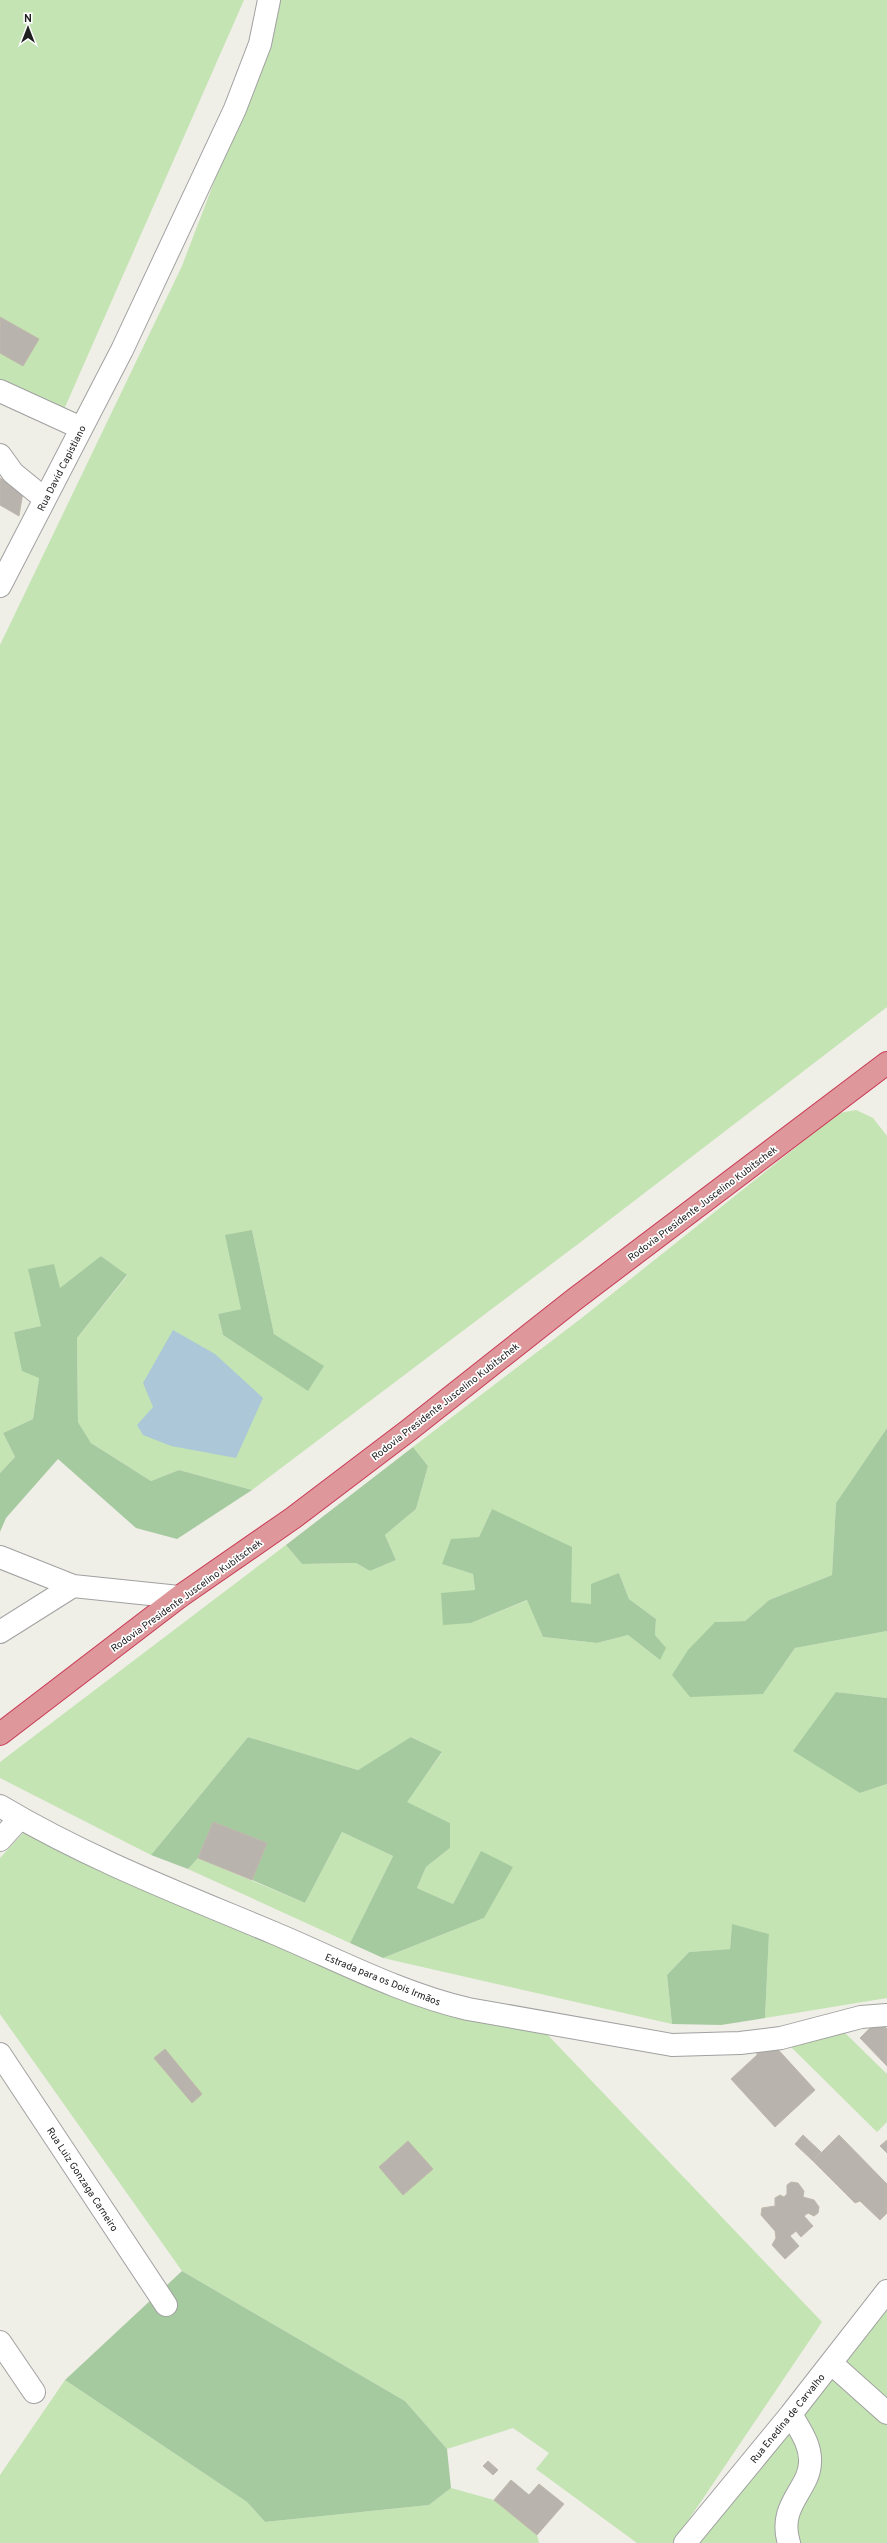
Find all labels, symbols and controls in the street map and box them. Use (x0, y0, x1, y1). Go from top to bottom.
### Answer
north arrow (8, 8, 48, 48)
text: N (24, 12, 32, 26)
street label: Rua David Capistiano (35, 423, 90, 514)
street label: Rodovia Presidente Juscelino Kubitschek (625, 1144, 780, 1265)
street label: Rodovia Presidente Juscelino Kubitschek (369, 1340, 522, 1464)
street label: Rodovia Presidente Juscelino Kubitschek (109, 1537, 265, 1656)
street label: Estrada para os Dois Irmãos (323, 1951, 442, 2010)
street label: Rua Luiz Gonzaga Carneiro (43, 2125, 120, 2235)
street label: Rua Enedina de Carvalho (748, 2371, 829, 2467)

